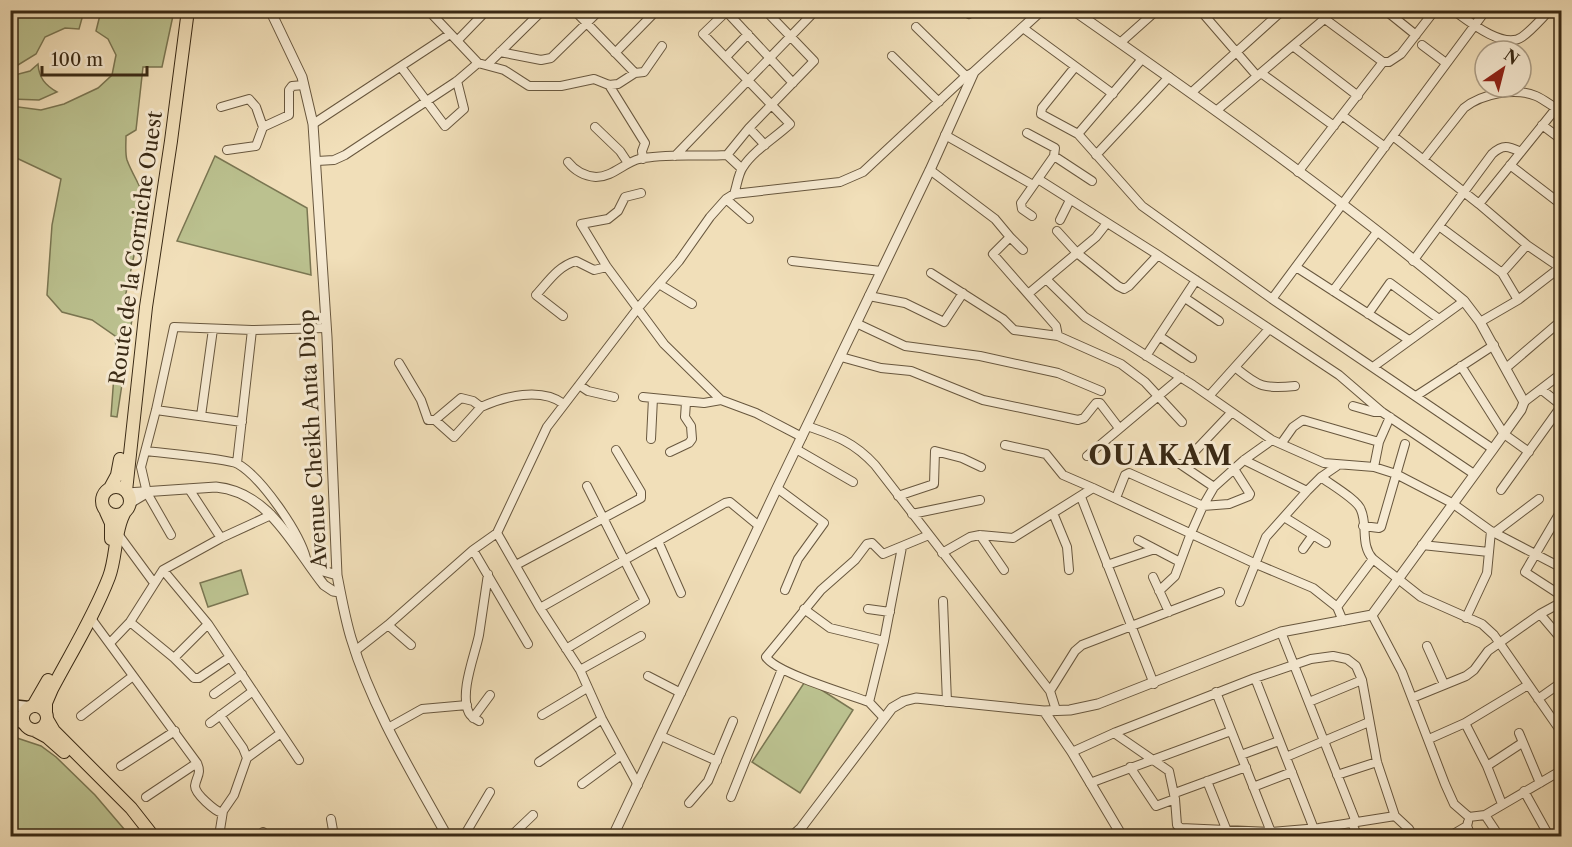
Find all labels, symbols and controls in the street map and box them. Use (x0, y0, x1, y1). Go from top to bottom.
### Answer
scale bar (42, 39, 147, 77)
north arrow (1473, 39, 1533, 99)
text: N (1500, 45, 1523, 69)
text: 100 m (51, 49, 103, 71)
street label: Route de la Corniche Ouest (104, 109, 167, 386)
street label: Avenue Cheikh Anta Diop (293, 309, 332, 570)
district label: OUAKAM (1089, 439, 1233, 472)

